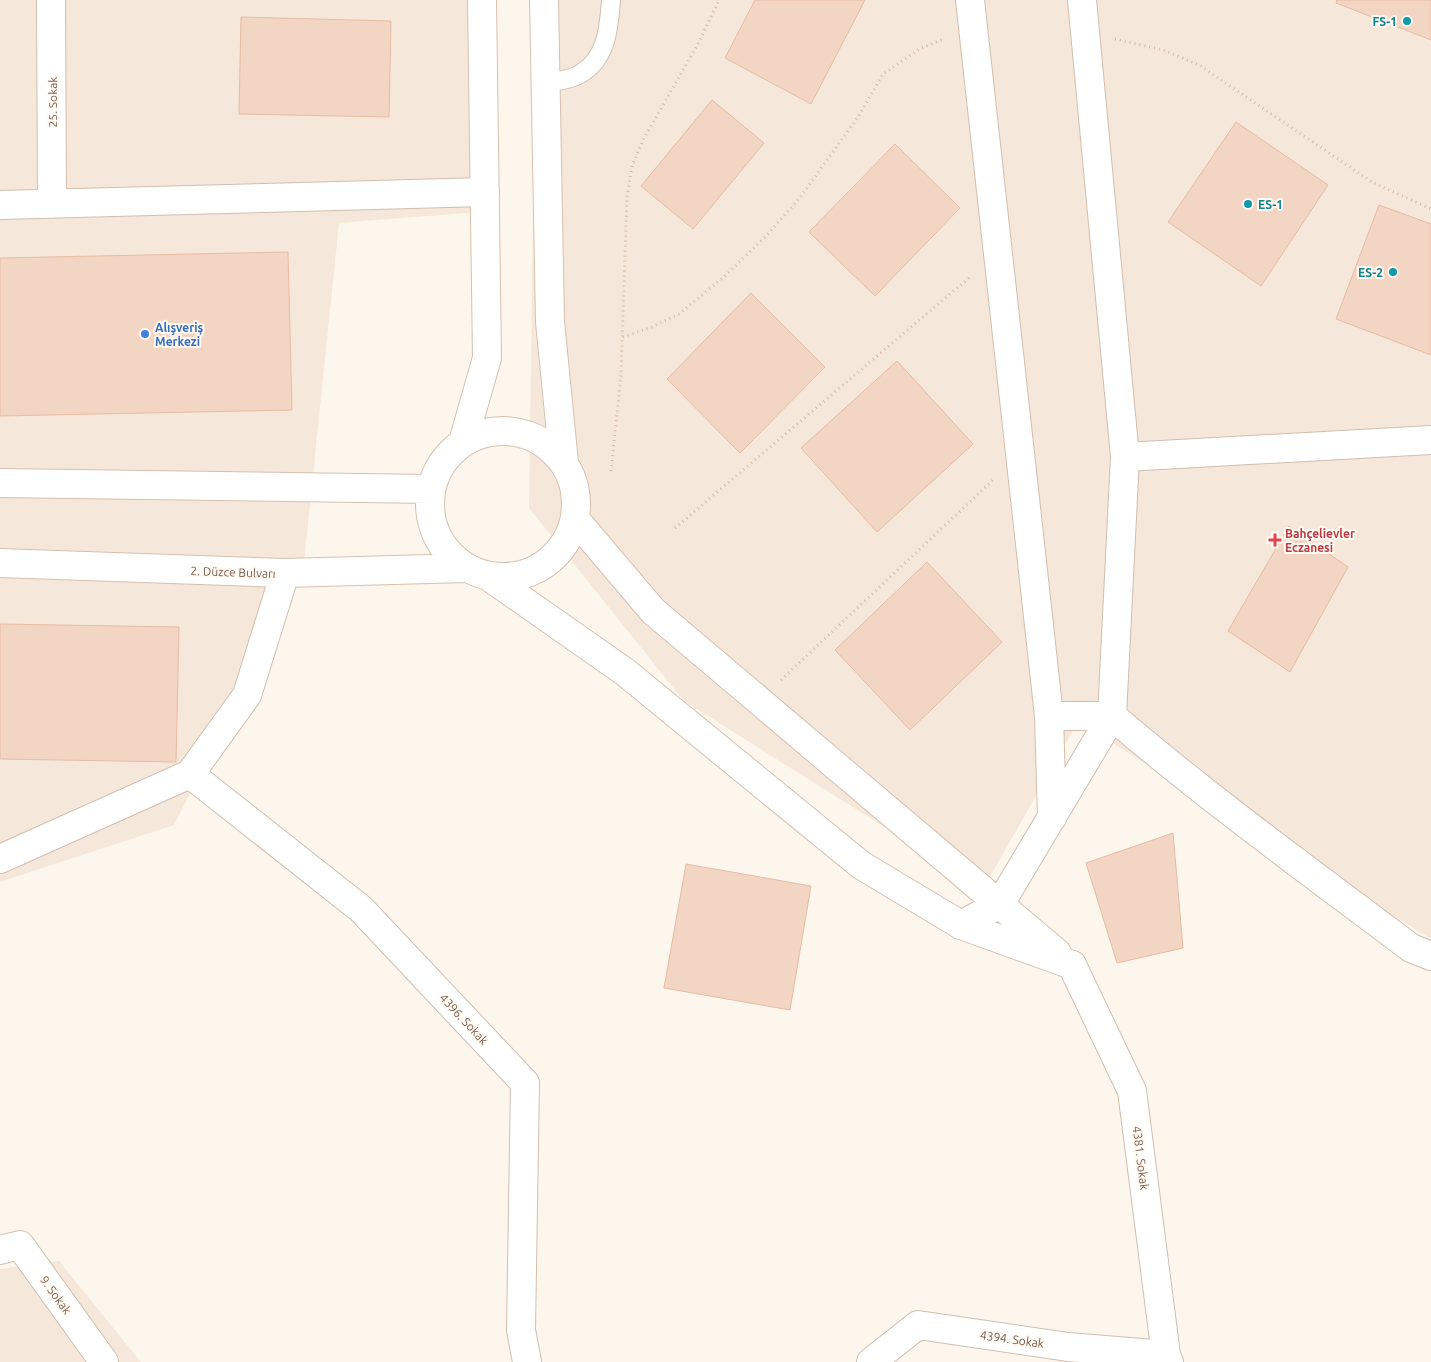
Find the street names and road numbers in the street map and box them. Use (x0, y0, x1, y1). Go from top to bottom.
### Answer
street label: 25. Sokak (46, 77, 59, 127)
street label: 2. Düzce Bulvarı (190, 564, 276, 580)
street label: 4396. Sokak (437, 991, 491, 1047)
street label: 4381. Sokak (1131, 1125, 1151, 1191)
street label: 9. Sokak (38, 1273, 74, 1317)
street label: 4394. Sokak (979, 1328, 1045, 1350)

